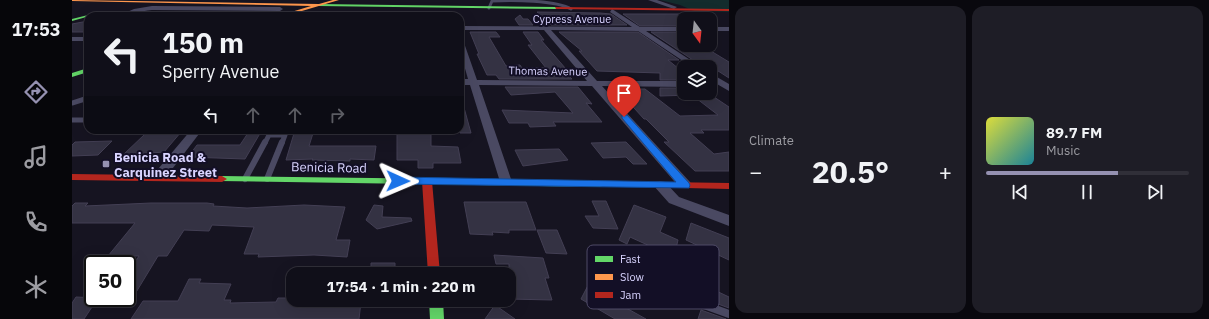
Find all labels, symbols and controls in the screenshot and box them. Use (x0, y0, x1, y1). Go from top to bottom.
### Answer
street label: Cypress Avenue (533, 12, 611, 26)
north arrow (677, 12, 717, 52)
map controls (677, 12, 717, 100)
text: 17:53 (11, 18, 61, 41)
text: 150 m (162, 24, 244, 61)
icon: left (96, 28, 148, 80)
text: Sperry Avenue (162, 60, 280, 83)
button: layers (677, 60, 717, 100)
street label: Thomas Avenue (508, 63, 588, 79)
pin (607, 76, 641, 117)
icon: directions (22, 78, 50, 106)
icon: arrive (613, 82, 635, 104)
icon: left (200, 104, 222, 126)
icon: ahead (242, 104, 264, 126)
icon: ahead (284, 104, 306, 126)
icon: right (326, 104, 348, 126)
text: 89.7 FM (1046, 123, 1102, 142)
text: Climate (749, 132, 794, 149)
text: Music (1046, 142, 1080, 159)
icon: music (22, 143, 50, 171)
place label: Benicia Road & Carquinez Street (114, 149, 217, 181)
text: 20.5° (812, 152, 889, 191)
text: − (749, 157, 762, 186)
text: + (939, 157, 952, 186)
street label: Benicia Road (291, 158, 367, 177)
marker: Benicia Road & Carquinez Street (101, 159, 111, 169)
position arrow (377, 160, 419, 202)
icon: previous (1009, 181, 1031, 203)
icon: pause (1076, 181, 1098, 203)
icon: next (1144, 181, 1166, 203)
icon: phone (22, 208, 50, 236)
legend (587, 245, 719, 309)
text: Fast (620, 252, 641, 266)
speed limit sign: 50 (84, 255, 136, 307)
text: Slow (620, 270, 644, 284)
icon: climate (22, 273, 50, 301)
text: 17:54 · 1 min · 220 m (327, 277, 475, 296)
text: Jam (620, 288, 641, 302)

